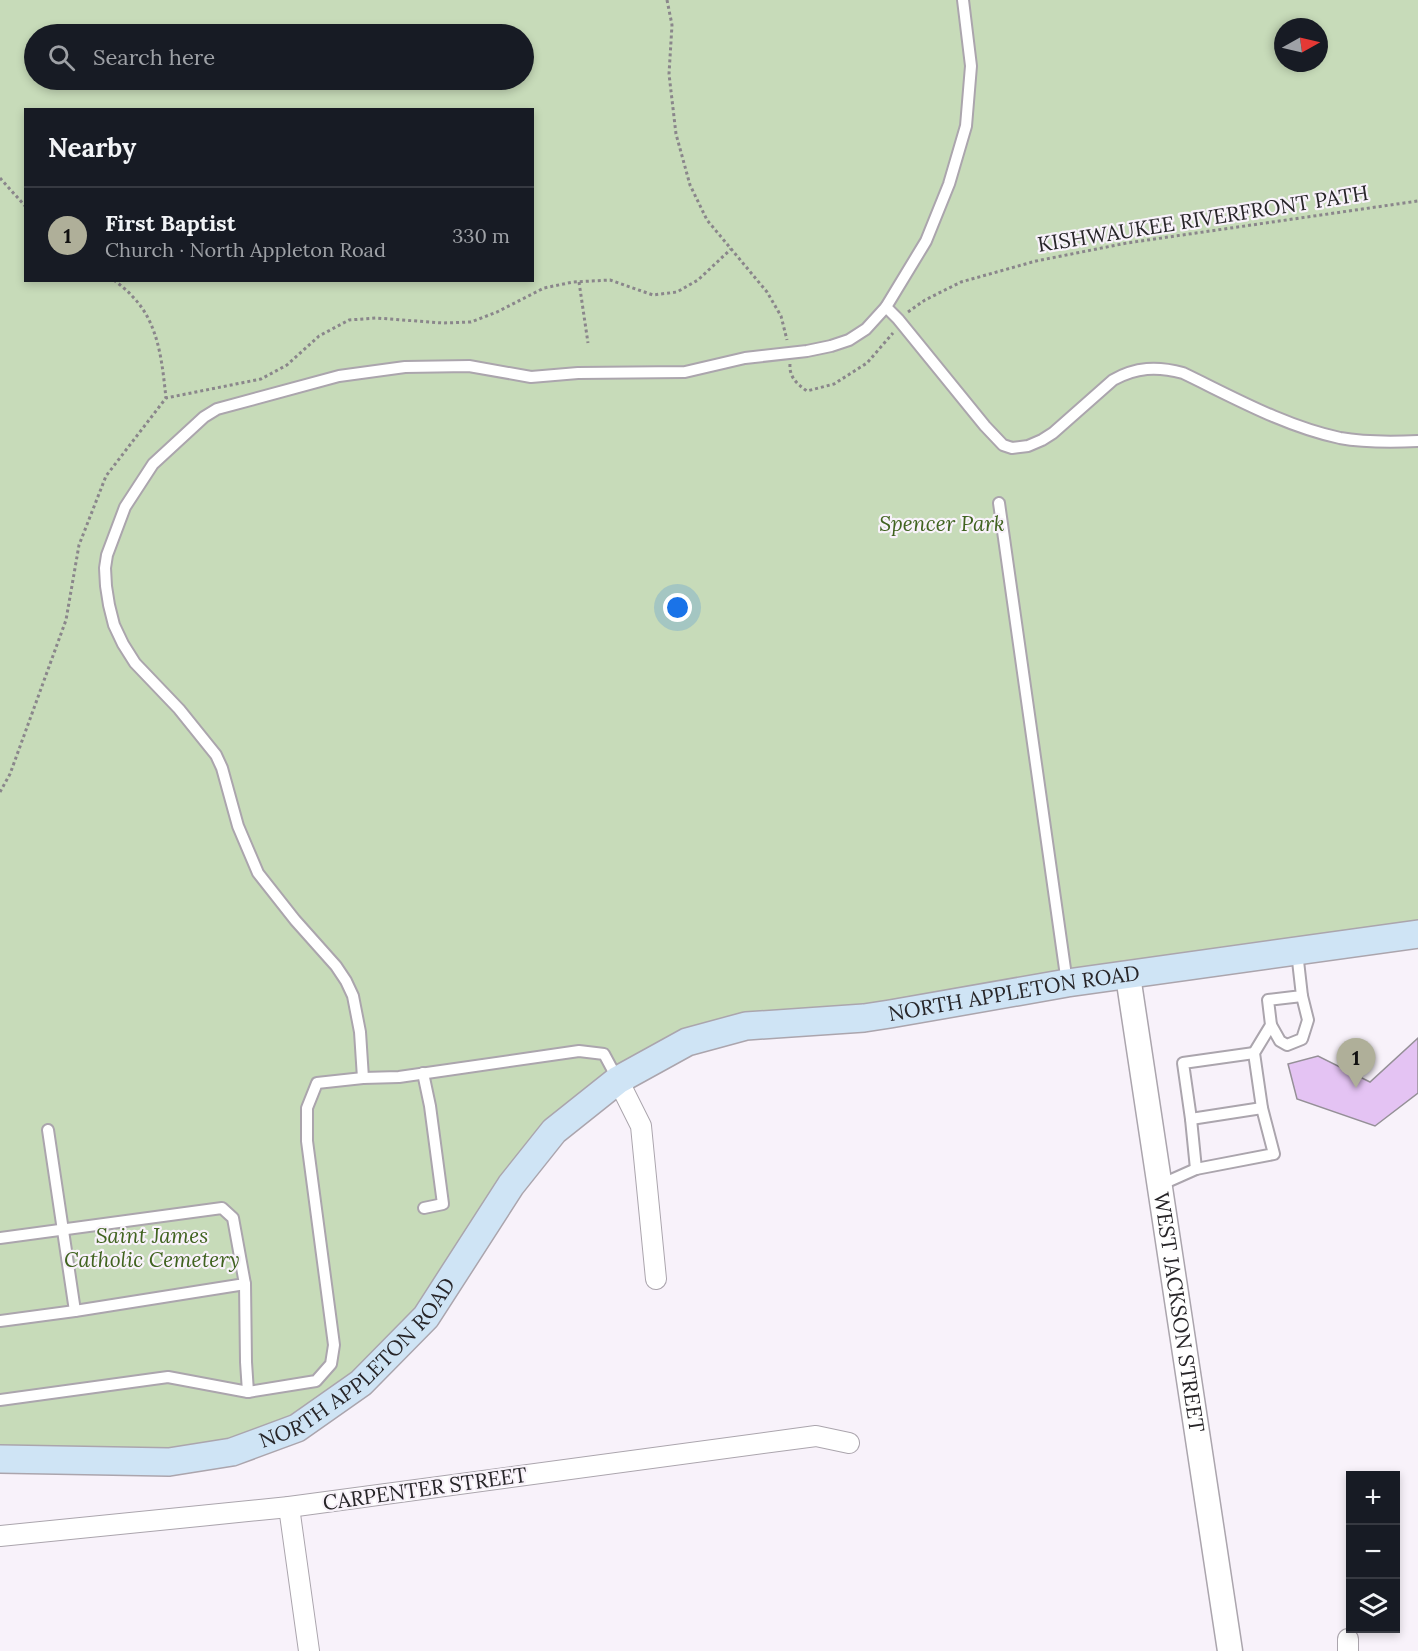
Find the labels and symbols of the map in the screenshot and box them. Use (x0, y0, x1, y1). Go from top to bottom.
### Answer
north arrow (1274, 18, 1328, 72)
street label: KISHWAUKEE RIVERFRONT PATH (1035, 179, 1370, 258)
park label: Spencer Park (879, 510, 1005, 537)
your location (663, 593, 692, 622)
street label: NORTH APPLETON ROAD (886, 959, 1141, 1027)
pin: 1 (1336, 1038, 1376, 1088)
street label: WEST JACKSON STREET (1148, 1190, 1211, 1434)
park label: Saint James Catholic Cemetery (64, 1222, 240, 1273)
street label: NORTH APPLETON ROAD (255, 1272, 461, 1454)
street label: CARPENTER STREET (321, 1461, 529, 1516)

